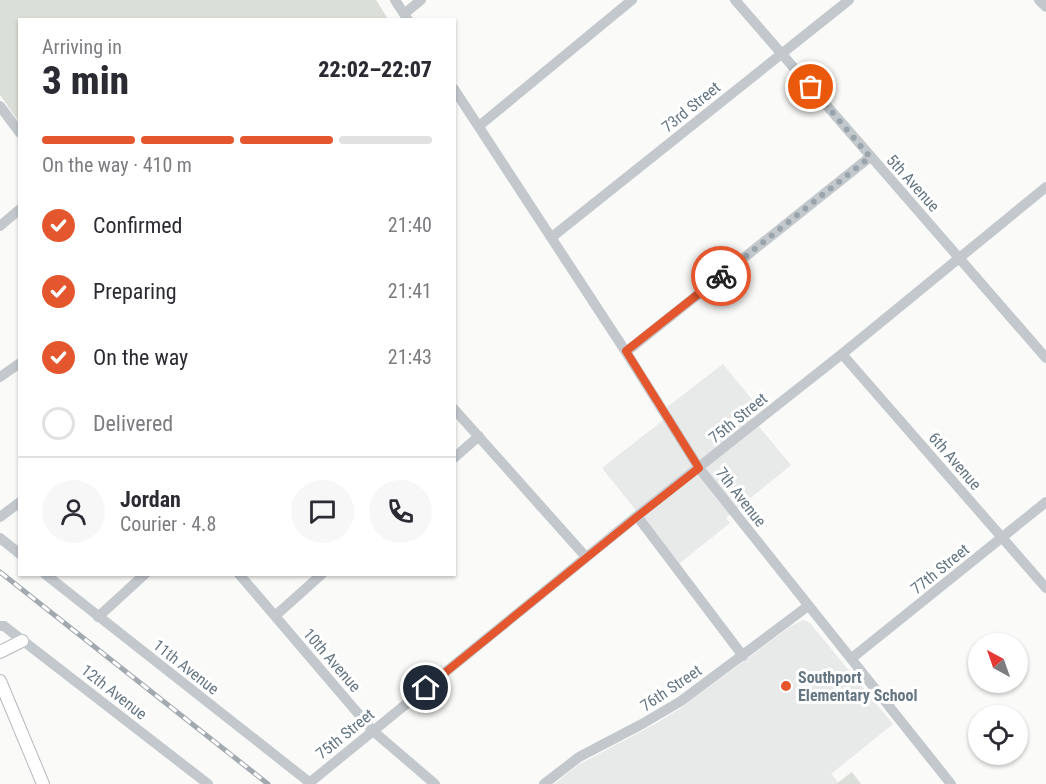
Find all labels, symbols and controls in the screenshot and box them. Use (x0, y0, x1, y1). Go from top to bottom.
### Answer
text: Arriving in (42, 35, 122, 59)
text: 22:02–22:07 (318, 57, 432, 82)
text: 3 min (42, 58, 129, 104)
pin (785, 61, 836, 112)
icon: bag (794, 70, 827, 103)
street label: 73rd Street (658, 78, 724, 136)
street label: 5th Avenue (882, 151, 944, 215)
text: On the way · 410 m (42, 153, 192, 177)
icon: check (42, 209, 75, 242)
text: Confirmed (93, 213, 182, 238)
text: 21:40 (388, 213, 432, 237)
courier (691, 246, 751, 306)
icon: bike (705, 260, 738, 293)
icon: check (42, 275, 75, 308)
text: Preparing (93, 279, 177, 304)
text: 21:41 (388, 279, 432, 303)
icon: check (42, 341, 75, 374)
text: On the way (93, 345, 188, 370)
text: 21:43 (388, 345, 432, 369)
street label: 75th Street (705, 389, 771, 447)
text: Delivered (93, 411, 173, 436)
street label: 6th Avenue (925, 428, 985, 494)
street label: 7th Avenue (712, 464, 770, 530)
button: person (42, 480, 105, 543)
button: chat (291, 480, 354, 543)
button: phone (369, 480, 432, 543)
text: Jordan (120, 487, 181, 512)
text: Courier · 4.8 (120, 512, 216, 536)
street label: 77th Street (907, 540, 973, 598)
street label: 10th Avenue (299, 624, 365, 696)
north arrow (968, 633, 1028, 693)
map controls (968, 633, 1028, 765)
street label: 11th Avenue (149, 636, 223, 698)
street label: 12th Avenue (77, 661, 151, 723)
street label: 76th Street (637, 661, 705, 715)
pin (400, 662, 451, 713)
place label: Southport Elementary School (798, 668, 917, 705)
icon: home (409, 671, 442, 704)
marker: Southport Elementary School (779, 679, 793, 693)
street label: 75th Street (312, 705, 378, 763)
button: locate (968, 705, 1028, 765)

